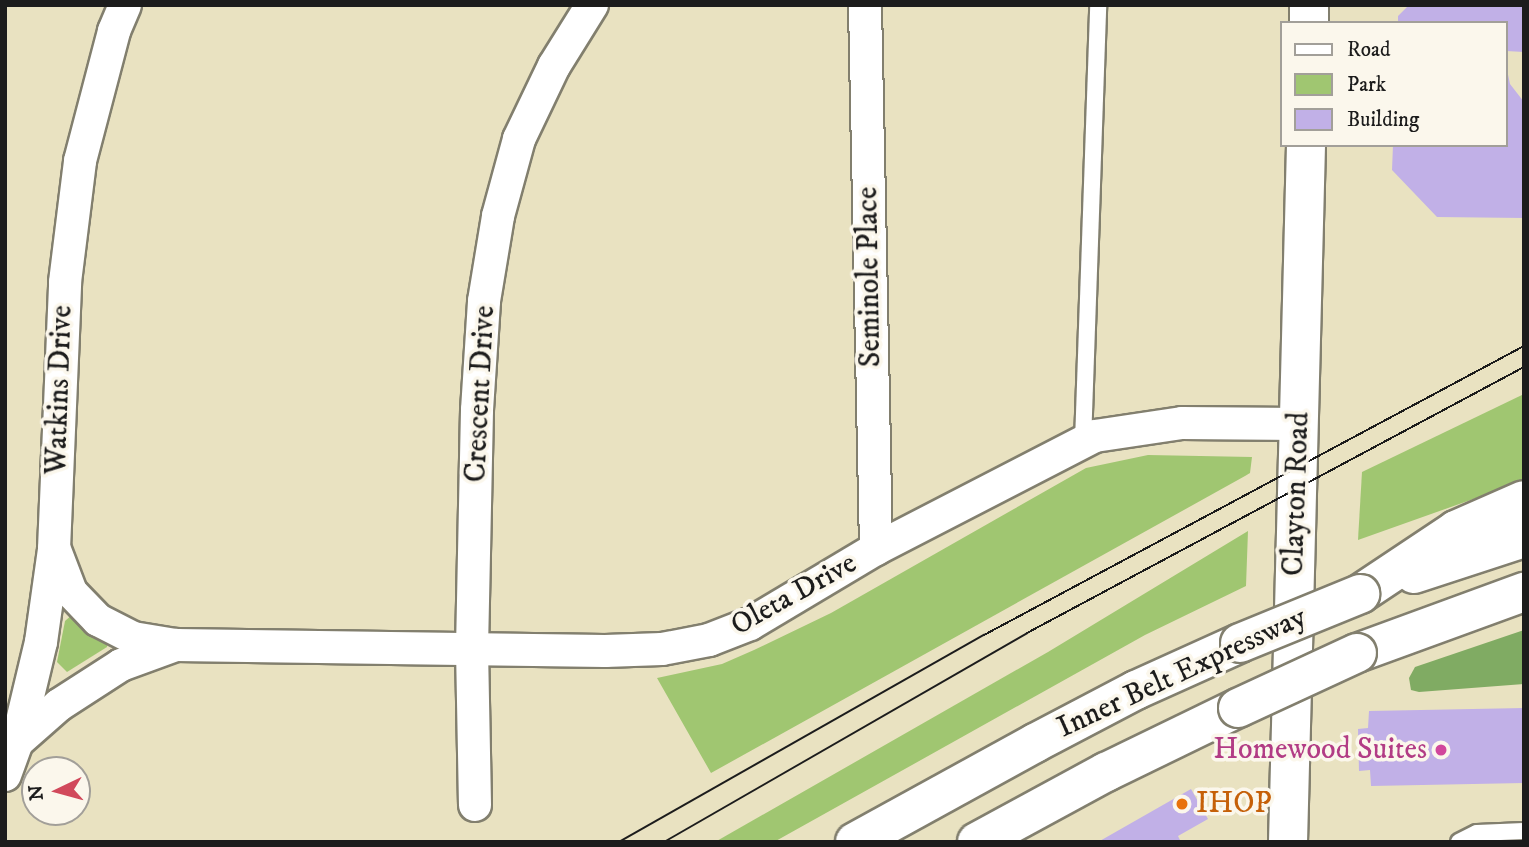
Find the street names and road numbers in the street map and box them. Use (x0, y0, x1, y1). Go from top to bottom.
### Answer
street label: Seminole Place (850, 186, 890, 368)
street label: Watkins Drive (39, 305, 81, 475)
street label: Crescent Drive (458, 305, 504, 483)
street label: Clayton Road (1276, 411, 1318, 577)
street label: Oleta Drive (725, 546, 863, 644)
street label: Inner Belt Expressway (1052, 600, 1312, 746)

